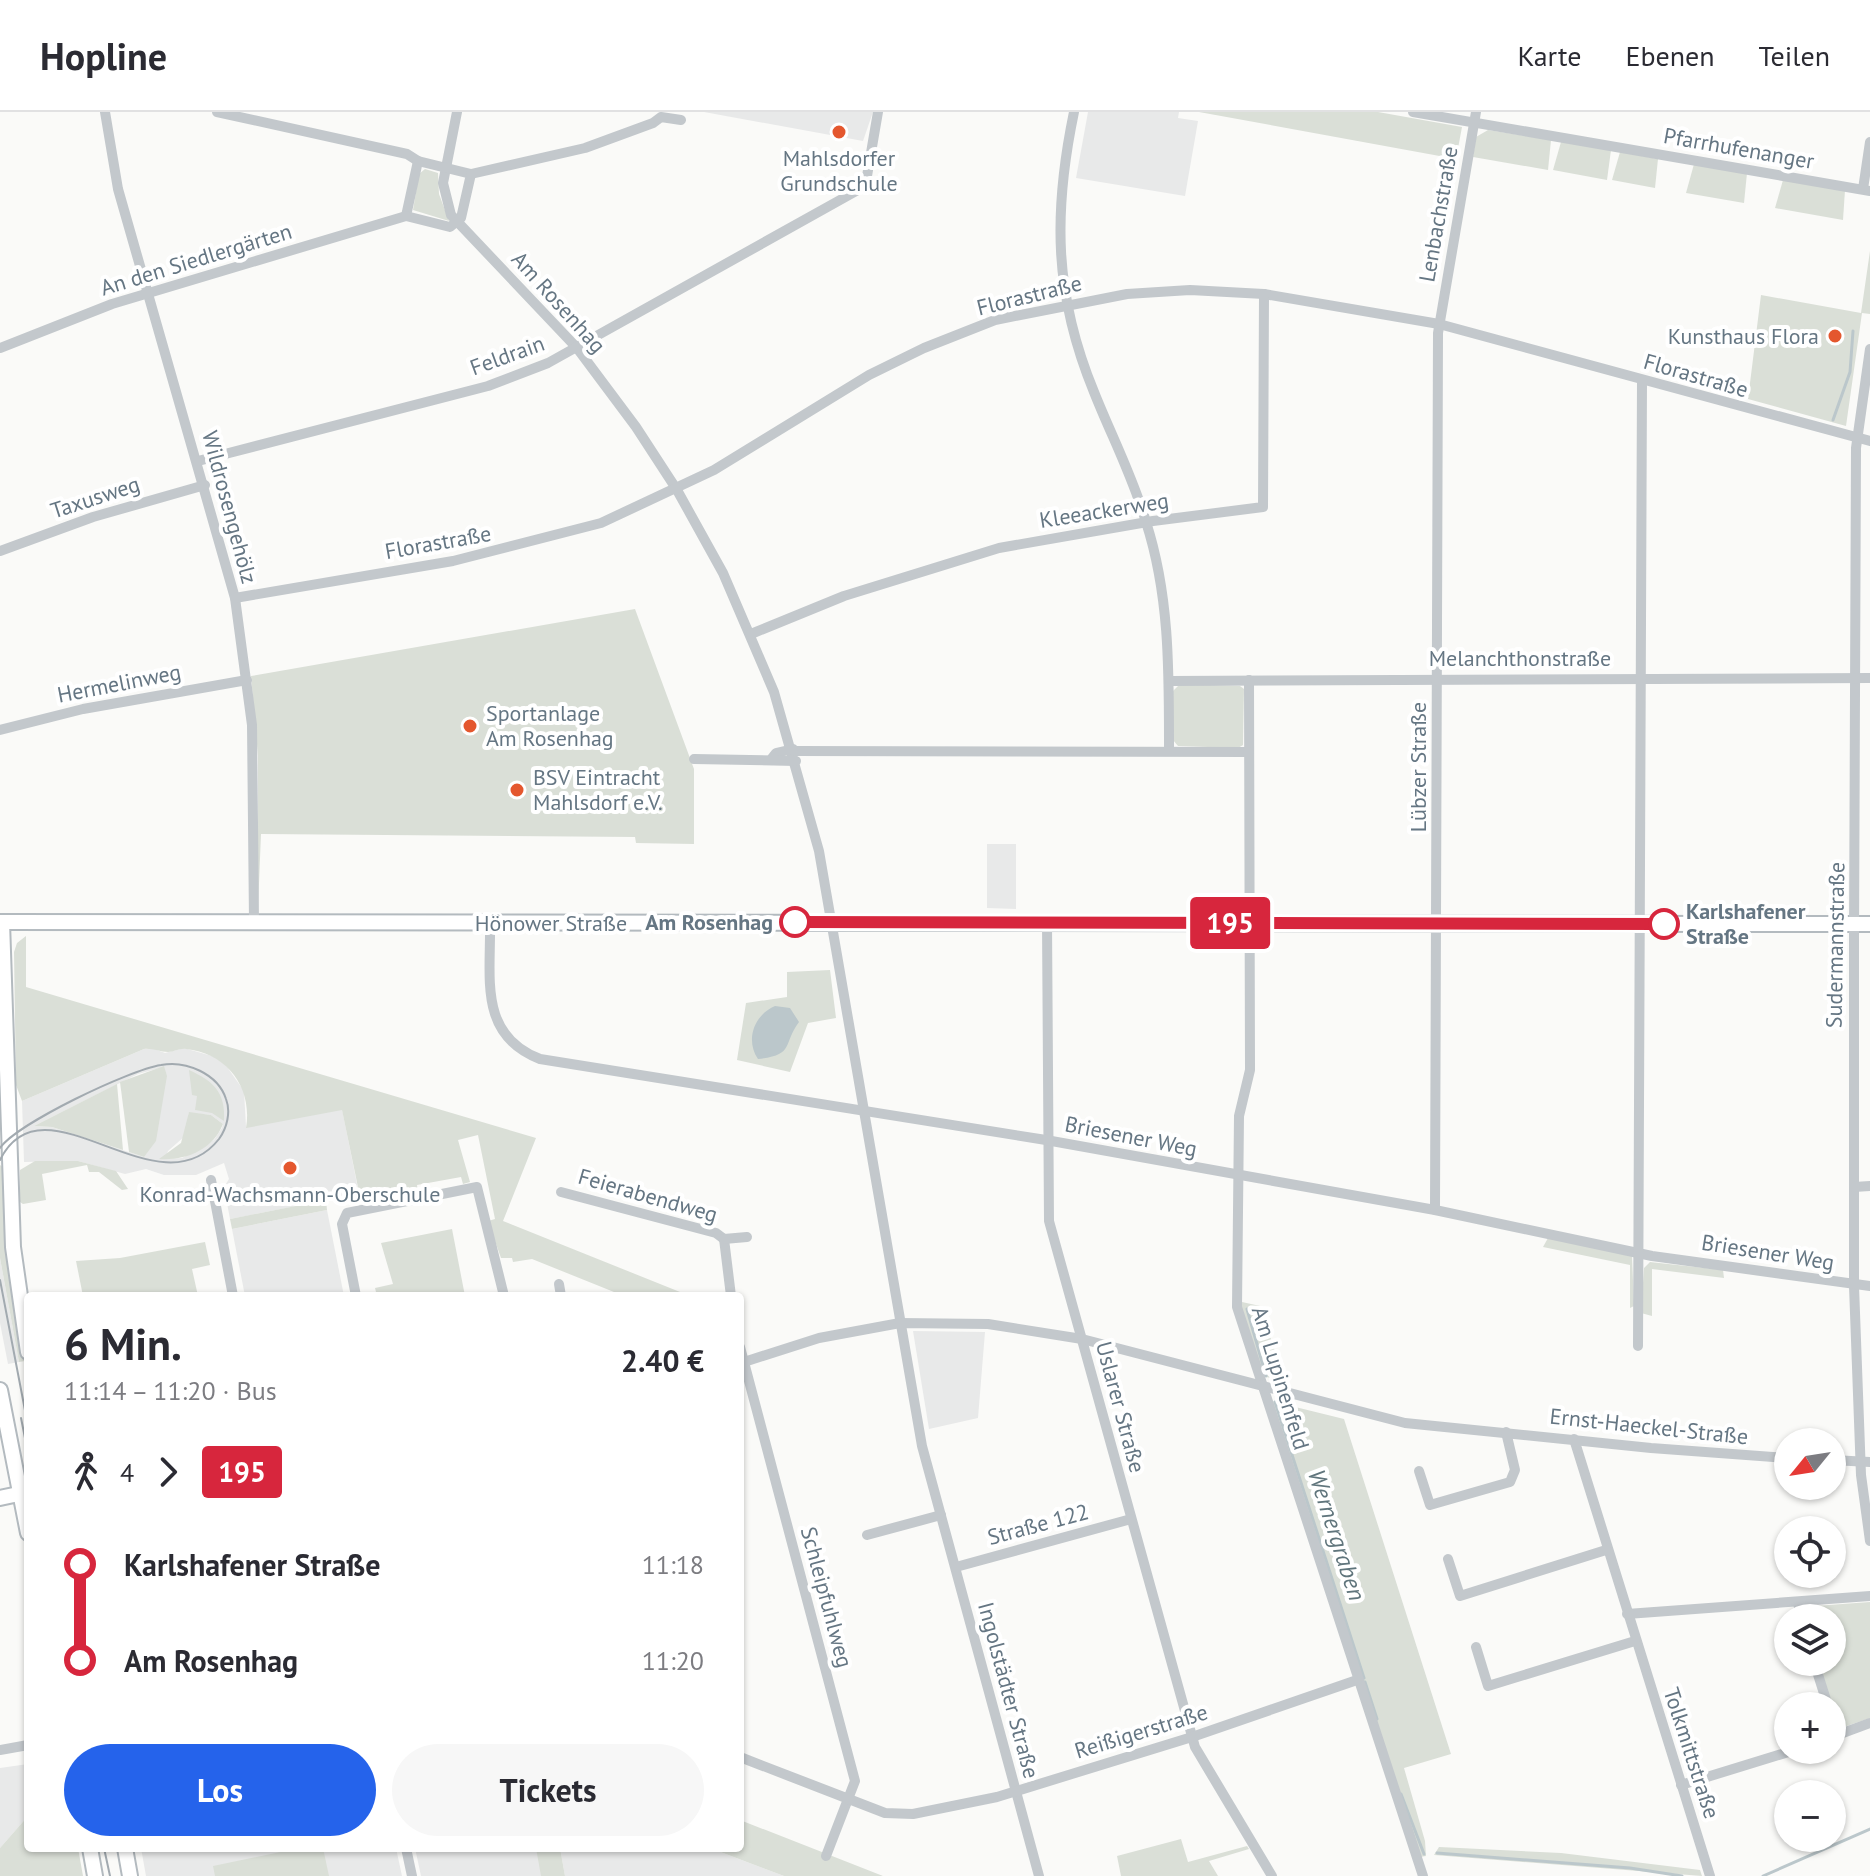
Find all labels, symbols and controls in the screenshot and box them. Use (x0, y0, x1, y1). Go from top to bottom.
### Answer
text: Hopline (40, 31, 167, 80)
text: Karte (1517, 37, 1581, 74)
text: Ebenen (1625, 37, 1715, 74)
text: Teilen (1759, 37, 1830, 74)
street label: Pfarrhufenanger (1661, 121, 1817, 175)
marker: Mahlsdorfer Grundschule (830, 123, 848, 141)
place label: Mahlsdorfer Grundschule (780, 144, 898, 197)
street label: Lenbachstraße (1412, 144, 1464, 284)
street label: An den Siedlergärten (97, 217, 295, 301)
street label: Am Rosenhag (506, 245, 612, 359)
street label: Florastraße (974, 268, 1084, 322)
place label: Kunsthaus Flora (1668, 322, 1819, 350)
marker: Kunsthaus Flora (1826, 327, 1844, 345)
street label: Feldrain (466, 329, 548, 381)
street label: Florastraße (1641, 347, 1751, 403)
street label: Wildrosengehölz (196, 427, 264, 587)
street label: Taxusweg (47, 469, 143, 525)
street label: Kleeackerweg (1037, 486, 1171, 534)
street label: Florastraße (383, 519, 493, 565)
street label: Melanchthonstraße (1429, 644, 1611, 672)
street label: Hermelinweg (55, 657, 183, 709)
place label: Sportanlage Am Rosenhag (486, 699, 614, 752)
street label: Lübzer Straße (1404, 702, 1432, 832)
marker: Sportanlage Am Rosenhag (461, 717, 479, 735)
place label: BSV Eintracht Mahlsdorf e.V. (533, 763, 663, 816)
marker: BSV Eintracht Mahlsdorf e.V. (508, 781, 526, 799)
street label: Sudermannstraße (1820, 862, 1850, 1028)
line badge: 195 (1184, 897, 1276, 949)
place label: Karlshafener Straße (1686, 897, 1806, 950)
text: 195 (1206, 904, 1254, 941)
marker: Am Rosenhag (780, 907, 810, 937)
place label: Am Rosenhag (645, 908, 773, 936)
street label: Hönower Straße (475, 909, 627, 937)
marker: Karlshafener Straße (1649, 909, 1679, 939)
street label: Briesener Weg (1063, 1109, 1199, 1163)
marker: Konrad-Wachsmann-Oberschule (281, 1159, 299, 1177)
street label: Feierabendweg (575, 1162, 721, 1228)
place label: Konrad-Wachsmann-Oberschule (140, 1180, 440, 1208)
street label: Briesener Weg (1700, 1228, 1836, 1276)
street label: Am Lupinenfeld (1246, 1303, 1316, 1453)
text: 6 Min. (64, 1315, 182, 1372)
street label: Uslarer Straße (1090, 1338, 1152, 1476)
text: 2.40 € (621, 1341, 704, 1380)
text: 11:14 – 11:20 · Bus (64, 1374, 277, 1407)
street label: Ernst-Haeckel-Straße (1548, 1402, 1750, 1450)
north arrow (1774, 1428, 1846, 1500)
map controls (1774, 1428, 1846, 1852)
icon: walk (64, 1450, 108, 1494)
icon: forward (146, 1450, 190, 1494)
text: 195 (218, 1453, 266, 1490)
text: 4 (120, 1456, 134, 1489)
water label: Wernergraben (1301, 1465, 1373, 1605)
street label: Straße 122 (984, 1497, 1092, 1551)
button: locate (1774, 1516, 1846, 1588)
street label: Schleipfuhlweg (795, 1523, 859, 1671)
text: Karlshafener Straße (124, 1545, 380, 1584)
text: 11:18 (642, 1548, 704, 1581)
street label: Ingolstädter Straße (972, 1599, 1046, 1781)
button: layers (1774, 1604, 1846, 1676)
text: Am Rosenhag (124, 1641, 298, 1680)
text: 11:20 (642, 1644, 704, 1677)
street label: Tolkmittstraße (1658, 1684, 1726, 1822)
button: + (1774, 1692, 1846, 1764)
street label: Reißigerstraße (1071, 1697, 1211, 1765)
button: Los (64, 1744, 376, 1836)
button: Tickets (392, 1744, 704, 1836)
button: − (1774, 1780, 1846, 1852)

